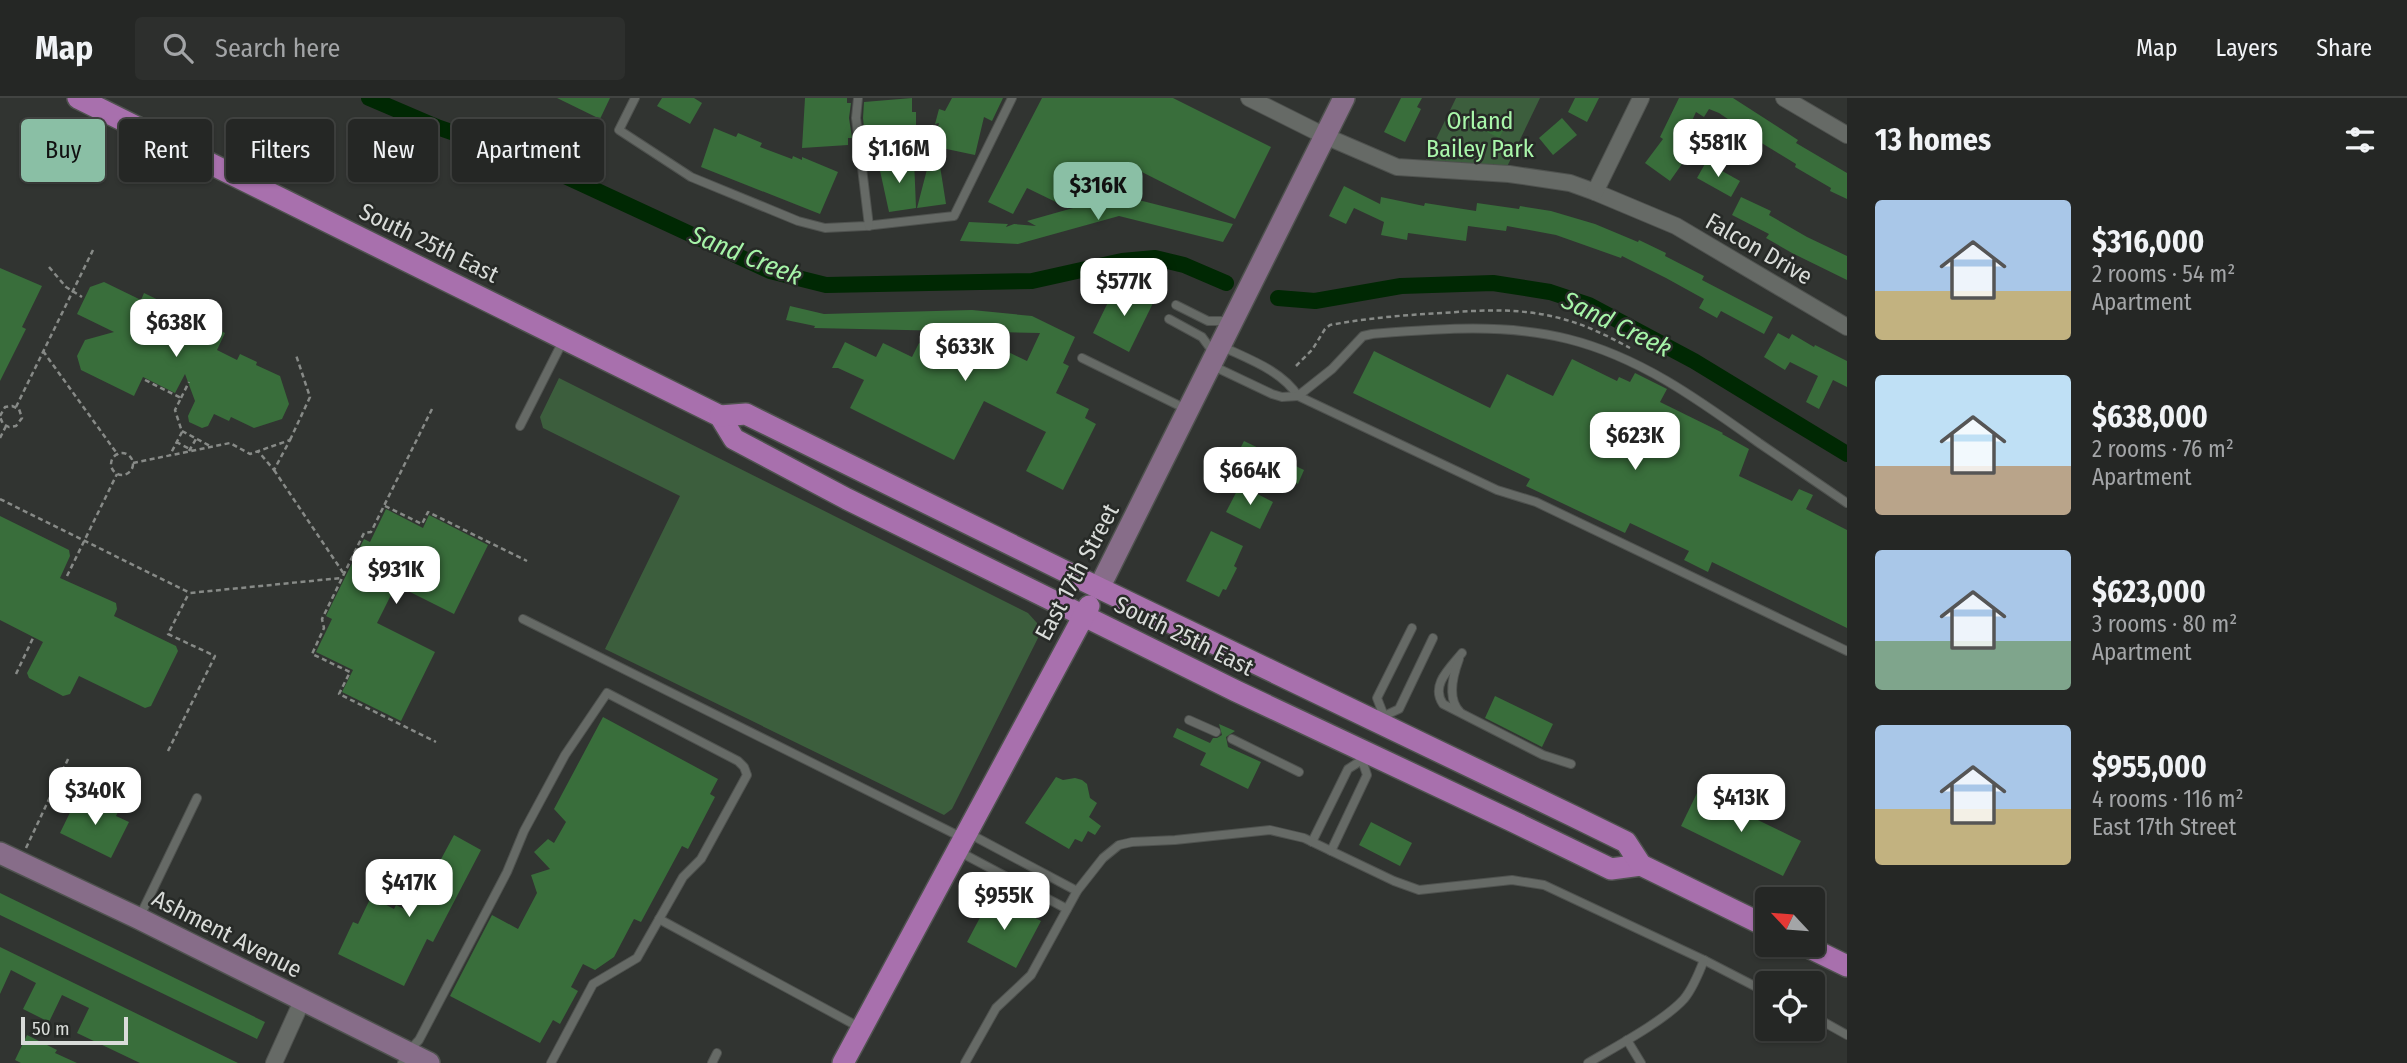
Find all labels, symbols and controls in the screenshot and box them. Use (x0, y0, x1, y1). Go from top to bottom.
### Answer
search box (135, 17, 625, 80)
text: Map (35, 28, 93, 68)
icon: search (159, 29, 197, 67)
text: Search here (215, 33, 340, 64)
text: Map (2136, 34, 2178, 62)
text: Layers (2216, 34, 2278, 62)
text: Share (2316, 34, 2372, 62)
park label: Orland Bailey Park (1426, 107, 1535, 163)
chip: Buy (21, 119, 105, 182)
chip: Rent (119, 119, 212, 182)
chip: Filters (226, 119, 334, 182)
chip: New (348, 119, 438, 182)
chip: Apartment (452, 119, 604, 182)
pin: $581K (1669, 120, 1767, 179)
icon: filters (2341, 121, 2379, 159)
text: 13 homes (1875, 122, 1991, 158)
pin: $1.16M (842, 126, 956, 185)
text: $581K (1689, 128, 1747, 156)
text: $1.16M (868, 134, 930, 162)
pin: $316K (1049, 162, 1147, 222)
text: $316K (1070, 171, 1127, 199)
street label: South 25th East (355, 197, 503, 289)
street label: Falcon Drive (1701, 207, 1817, 291)
water label: Sand Creek (684, 219, 806, 292)
text: $316,000 (2092, 224, 2204, 260)
icon: home (1931, 228, 2015, 312)
pin: $577K (1075, 258, 1173, 318)
text: 2 rooms · 54 m² (2092, 260, 2235, 288)
text: $577K (1096, 267, 1152, 295)
water label: Sand Creek (1556, 284, 1677, 364)
text: Apartment (2092, 288, 2192, 316)
pin: $638K (127, 300, 225, 359)
text: $638K (146, 308, 206, 336)
pin: $633K (916, 324, 1014, 383)
text: $633K (936, 332, 994, 360)
text: $638,000 (2092, 399, 2208, 435)
icon: home (1931, 403, 2015, 487)
pin: $623K (1586, 412, 1684, 472)
text: $623K (1606, 421, 1664, 449)
text: 2 rooms · 76 m² (2092, 435, 2234, 463)
pin: $664K (1201, 448, 1299, 507)
text: $664K (1220, 456, 1280, 484)
text: Apartment (2092, 463, 2192, 491)
street label: East 17th Street (1029, 499, 1125, 645)
pin: $931K (347, 546, 445, 606)
text: $931K (368, 555, 424, 583)
text: $623,000 (2092, 574, 2206, 610)
icon: home (1931, 578, 2015, 662)
street label: South 25th East (1110, 590, 1258, 682)
text: 3 rooms · 80 m² (2092, 610, 2237, 638)
text: Apartment (2092, 638, 2192, 666)
text: $955,000 (2092, 749, 2207, 785)
icon: home (1931, 753, 2015, 837)
pin: $340K (46, 768, 144, 827)
pin: $413K (1692, 774, 1790, 834)
text: $340K (65, 776, 125, 804)
text: $413K (1713, 783, 1769, 811)
text: 4 rooms · 116 m² (2092, 785, 2244, 813)
text: East 17th Street (2092, 813, 2236, 841)
pin: $417K (360, 860, 458, 919)
text: $417K (382, 868, 436, 896)
pin: $955K (955, 872, 1053, 932)
text: $955K (975, 881, 1033, 909)
street label: Ashment Avenue (148, 884, 306, 984)
north arrow (1755, 887, 1825, 957)
map controls (1755, 887, 1825, 1041)
button: locate (1755, 971, 1825, 1041)
scale bar (21, 1014, 128, 1046)
text: 50 m (32, 1017, 70, 1040)

